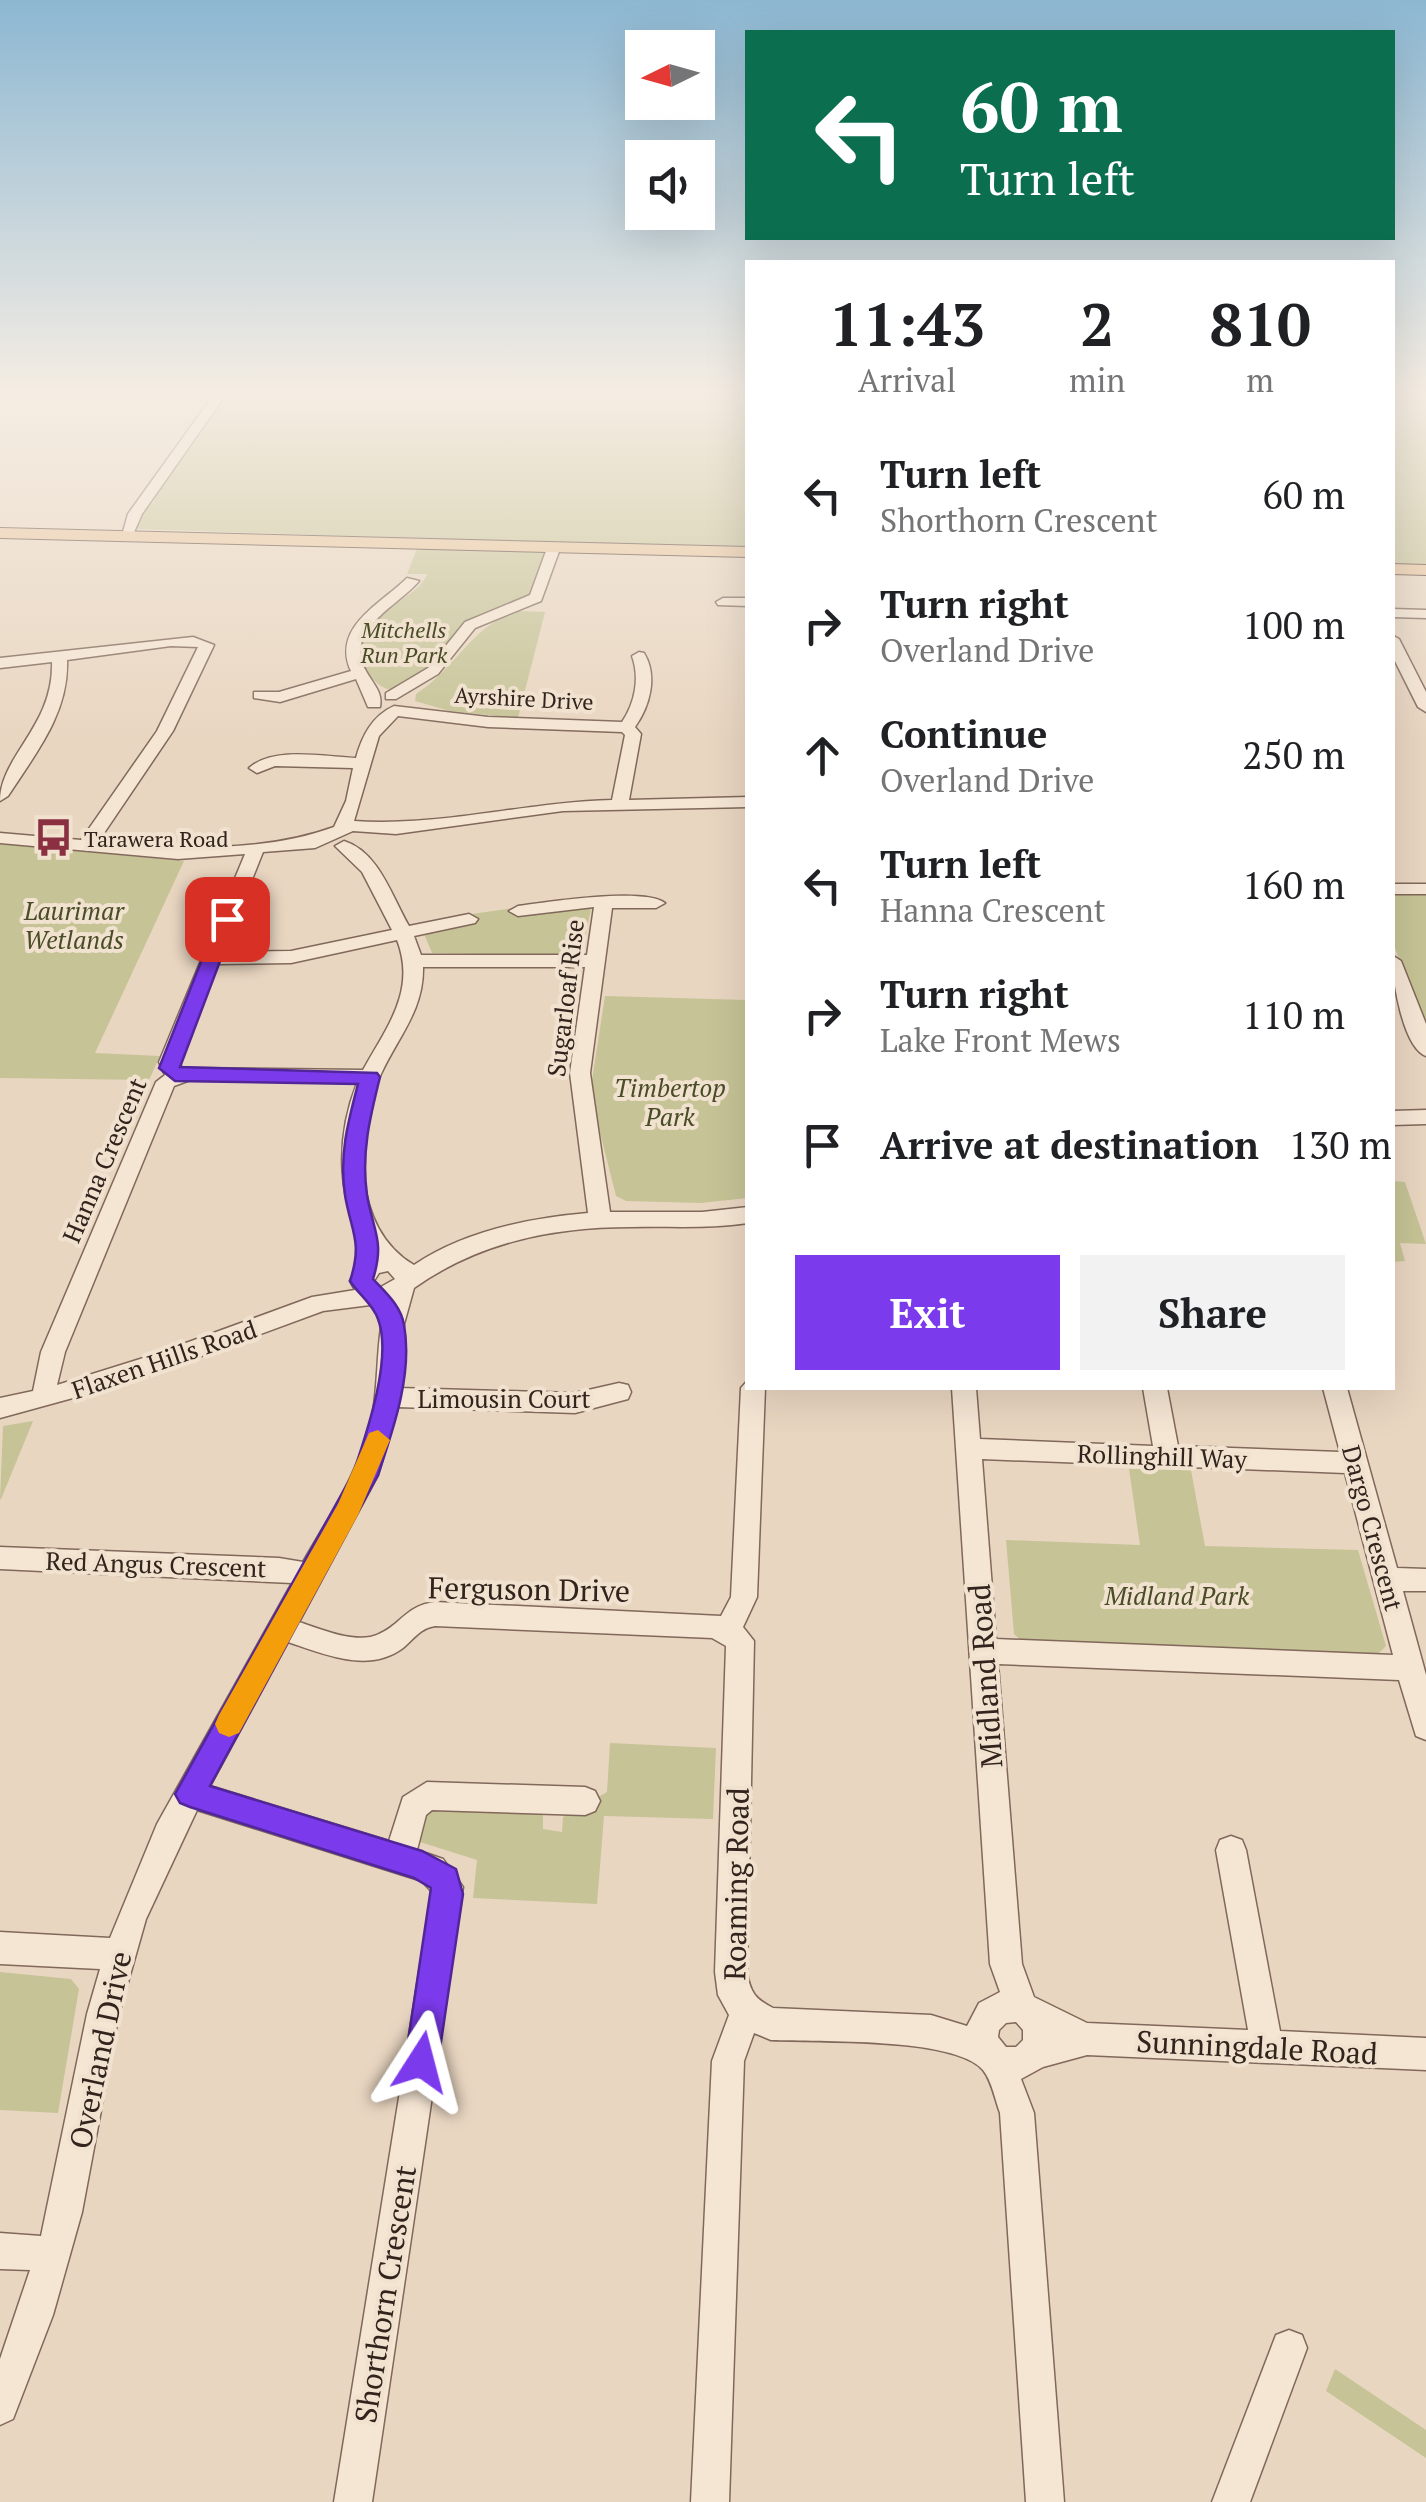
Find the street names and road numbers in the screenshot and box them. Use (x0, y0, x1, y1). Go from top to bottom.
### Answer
street label: Ayrshire Drive (454, 680, 594, 716)
street label: Sugarloaf Rise (539, 917, 591, 1079)
street label: Hanna Crescent (54, 1072, 154, 1248)
street label: Flaxen Hills Road (67, 1312, 261, 1406)
street label: Limousin Court (418, 1382, 590, 1415)
street label: Rollinghill Way (1076, 1437, 1248, 1475)
street label: Dargo Crescent (1335, 1442, 1411, 1614)
street label: Red Angus Crescent (45, 1544, 267, 1584)
street label: Ferguson Drive (428, 1567, 630, 1611)
street label: Midland Road (959, 1583, 1011, 1769)
street label: Roaming Road (714, 1787, 758, 1981)
street label: Overland Drive (60, 1948, 140, 2152)
street label: Sunningdale Road (1135, 2021, 1379, 2073)
street label: Shorthorn Crescent (345, 2162, 425, 2426)

